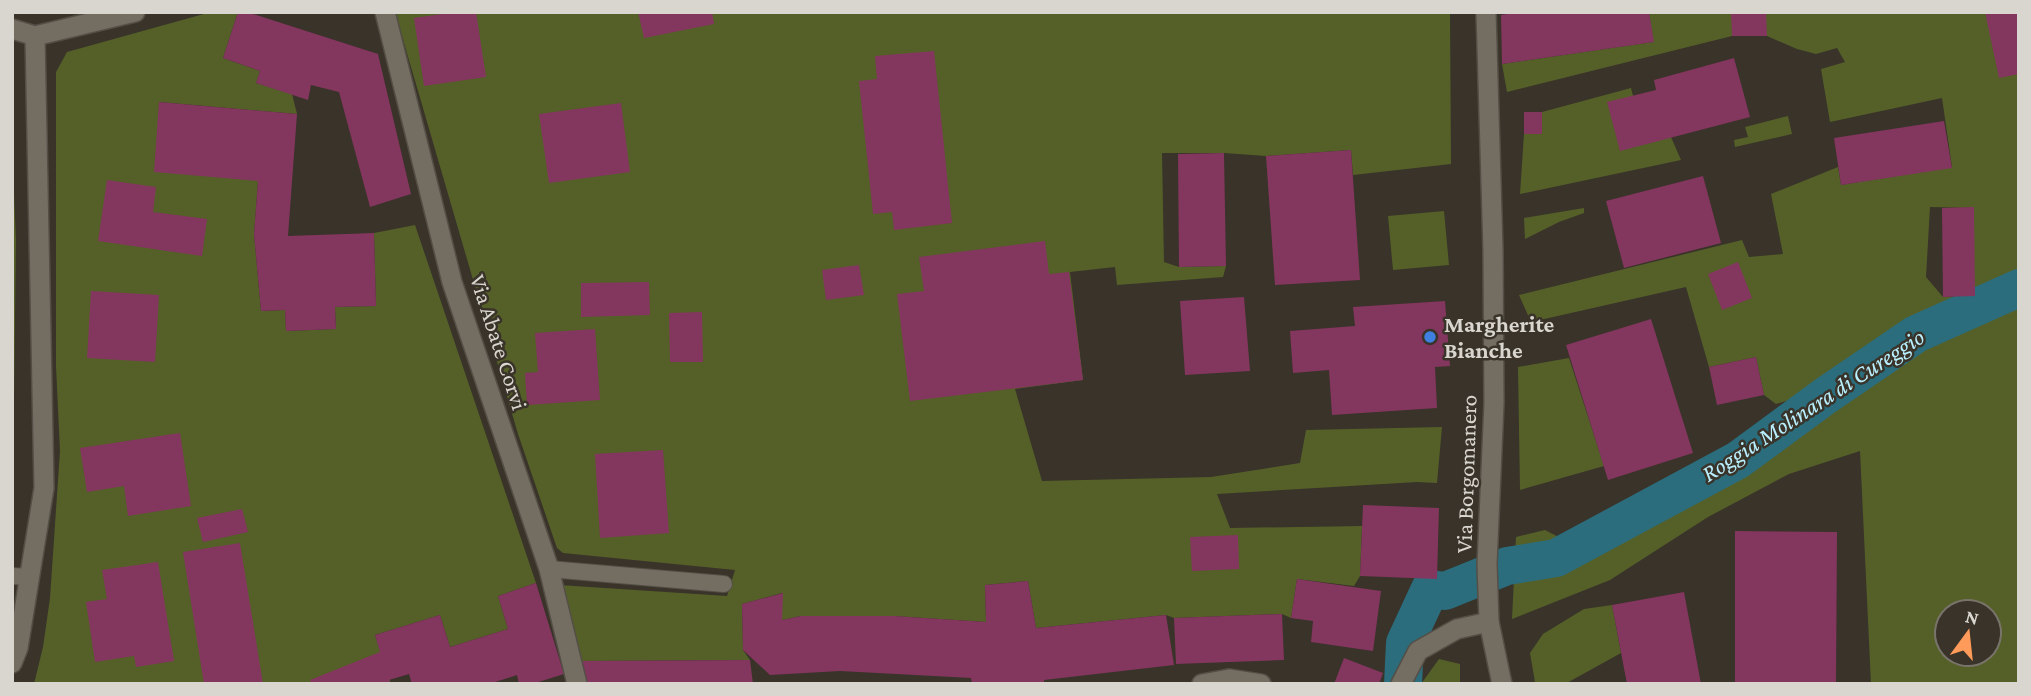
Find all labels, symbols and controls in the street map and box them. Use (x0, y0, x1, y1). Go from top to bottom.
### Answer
street label: Via Abate Corvi (465, 271, 533, 413)
place label: Margherite Bianche (1444, 311, 1554, 363)
water label: Roggia Molinara di Cureggio (1696, 322, 1929, 487)
marker: Margherite Bianche (1422, 329, 1438, 345)
street label: Via Borgomanero (1450, 394, 1482, 554)
north arrow (1933, 598, 2003, 668)
text: N (1963, 605, 1981, 629)

